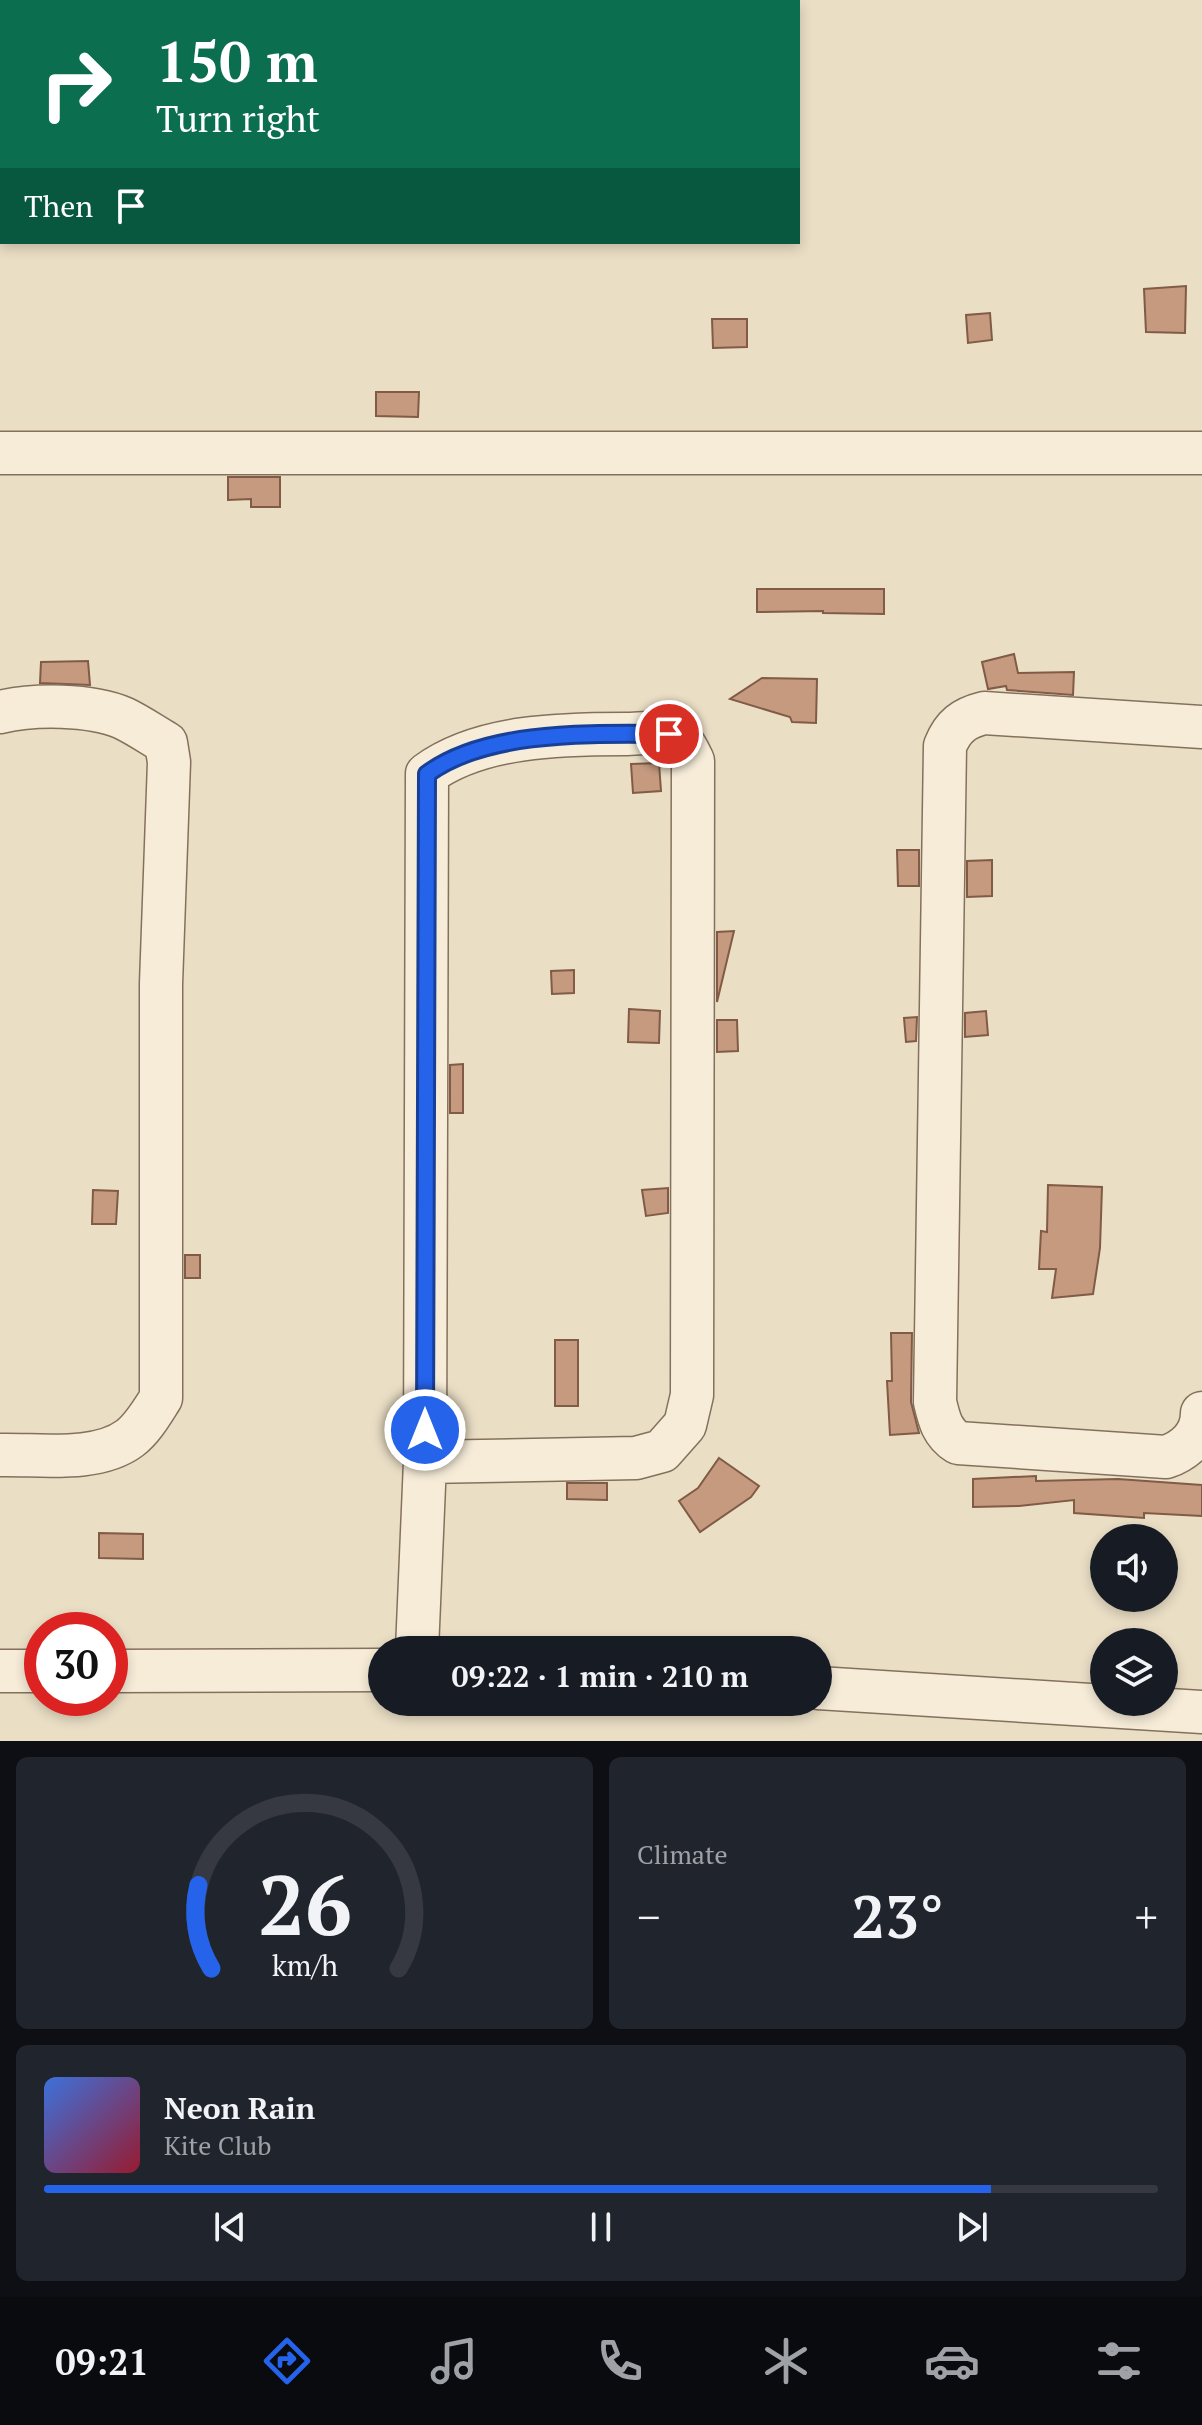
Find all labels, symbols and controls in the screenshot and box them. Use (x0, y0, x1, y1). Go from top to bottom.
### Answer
text: 150 m (156, 24, 318, 98)
icon: right (24, 32, 128, 136)
text: Turn right (156, 95, 320, 142)
icon: arrive (109, 184, 153, 228)
text: Then (24, 186, 93, 226)
pin (635, 700, 703, 768)
icon: arrive (647, 712, 691, 756)
position arrow (383, 1388, 467, 1472)
map controls (1090, 1524, 1178, 1716)
button: sound (1090, 1524, 1178, 1612)
speed limit sign: 30 (24, 1612, 128, 1716)
button: layers (1090, 1628, 1178, 1716)
text: 09:22 · 1 min · 210 m (452, 1656, 748, 1696)
text: Climate (637, 1837, 728, 1871)
text: 26 (257, 1849, 352, 1959)
text: 23° (851, 1876, 944, 1955)
text: − (637, 1887, 660, 1946)
text: + (1135, 1887, 1158, 1946)
text: km/h (271, 1946, 338, 1984)
text: Neon Rain (164, 2088, 315, 2128)
text: Kite Club (164, 2128, 271, 2162)
icon: previous (208, 2205, 252, 2249)
icon: pause (579, 2205, 623, 2249)
icon: next (950, 2205, 994, 2249)
icon: directions (259, 2333, 315, 2389)
icon: music (426, 2333, 482, 2389)
icon: phone (592, 2333, 648, 2389)
icon: climate (758, 2333, 814, 2389)
icon: car (924, 2333, 980, 2389)
icon: filters (1091, 2333, 1147, 2389)
text: 09:21 (55, 2338, 149, 2385)

